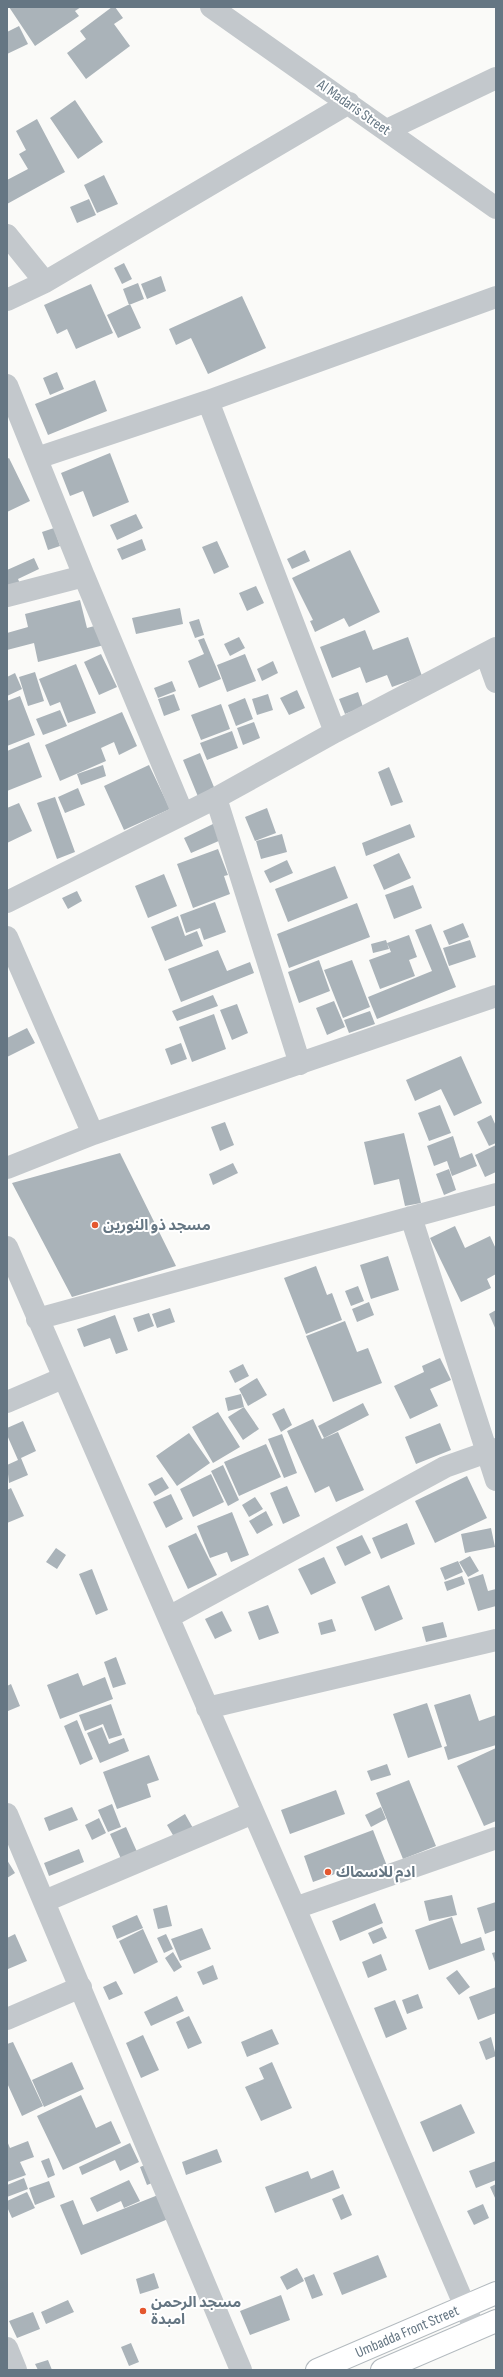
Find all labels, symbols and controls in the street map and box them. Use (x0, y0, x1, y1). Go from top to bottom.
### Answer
street label: Al Madaris Street (313, 75, 394, 140)
place label: مسجد ذو النورين (103, 1216, 211, 1235)
marker: مسجد ذو النورين (90, 1220, 100, 1230)
place label: ادم للاسماك (336, 1863, 415, 1883)
marker: ادم للاسماك (323, 1867, 333, 1877)
place label: مسجد الرحمن امبدة (151, 2293, 241, 2329)
street label: Umbadda Front Street (353, 2301, 462, 2362)
marker: مسجد الرحمن امبدة (138, 2306, 148, 2316)

